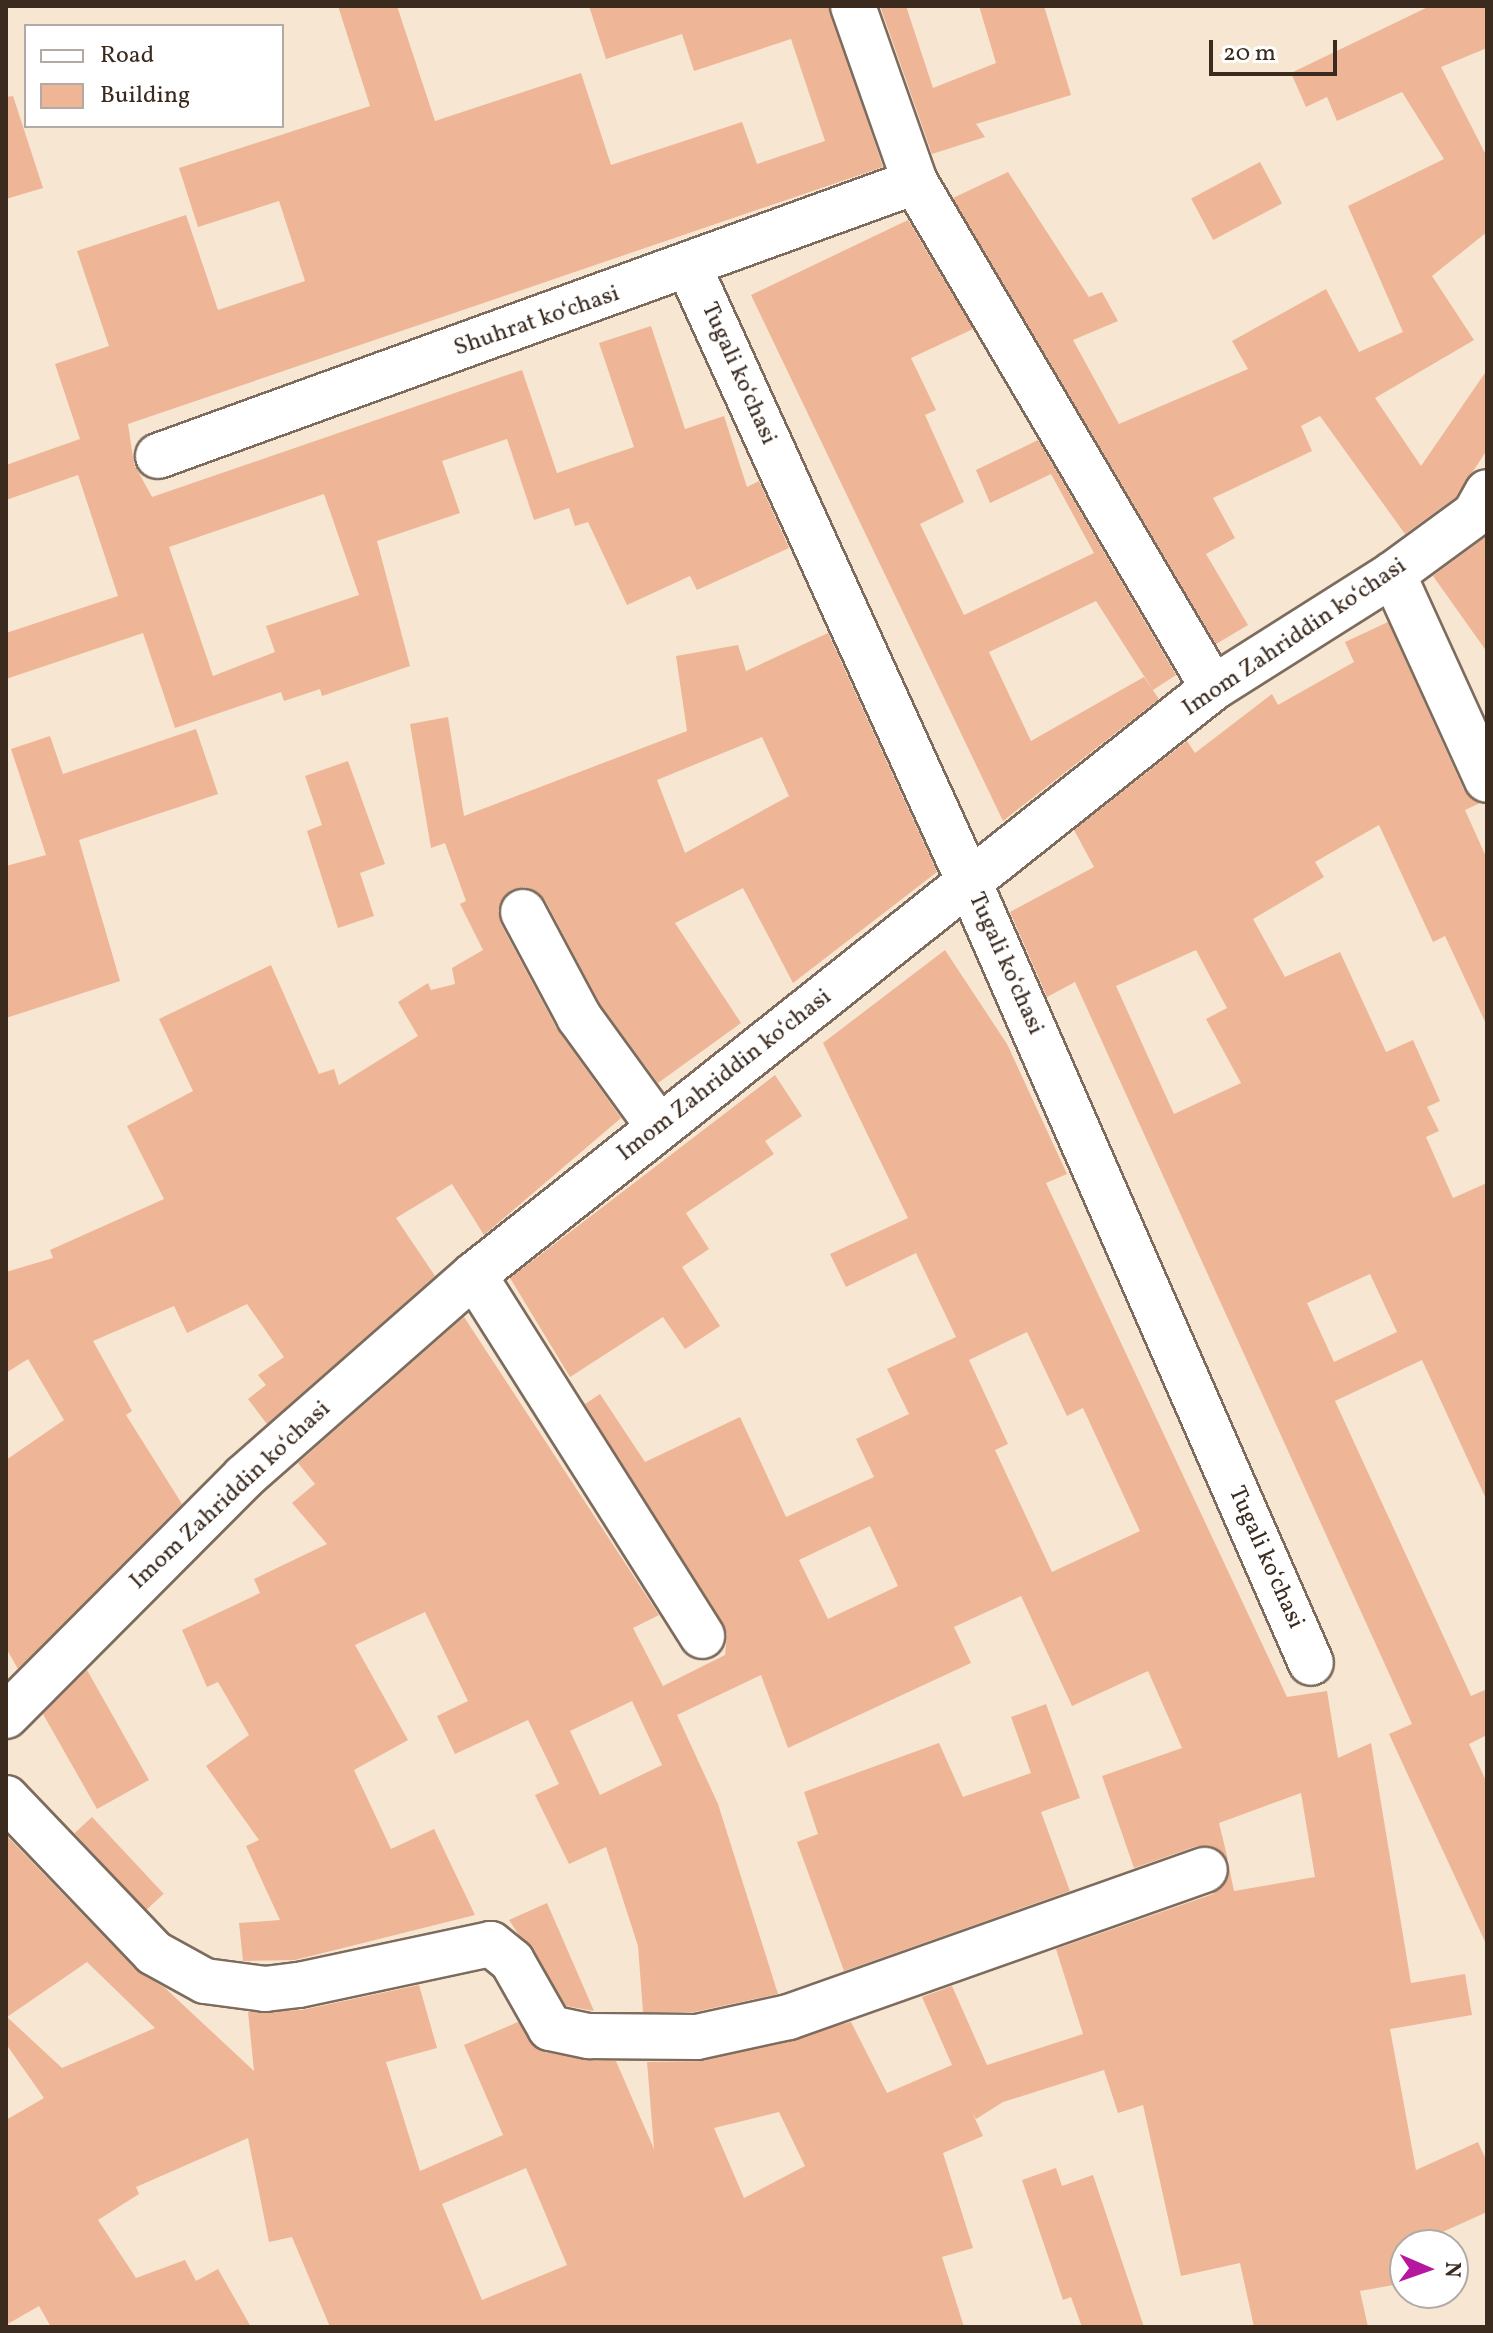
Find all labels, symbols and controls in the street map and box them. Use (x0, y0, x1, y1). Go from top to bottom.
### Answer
legend (24, 24, 284, 128)
scale bar (1213, 24, 1341, 74)
text: 20 m (1223, 37, 1276, 71)
text: Road (100, 39, 154, 73)
text: Building (100, 79, 190, 113)
street label: Shuhrat koʻchasi (450, 280, 624, 364)
street label: Tugali koʻchasi (694, 298, 782, 450)
street label: Imom Zahriddin koʻchasi (1178, 552, 1412, 724)
street label: Tugali koʻchasi (961, 888, 1049, 1040)
street label: Imom Zahriddin koʻchasi (612, 983, 838, 1169)
street label: Imom Zahriddin koʻchasi (125, 1396, 337, 1596)
street label: Tugali koʻchasi (1221, 1482, 1309, 1634)
north arrow (1389, 2229, 1469, 2309)
text: N (1436, 2261, 1467, 2278)

